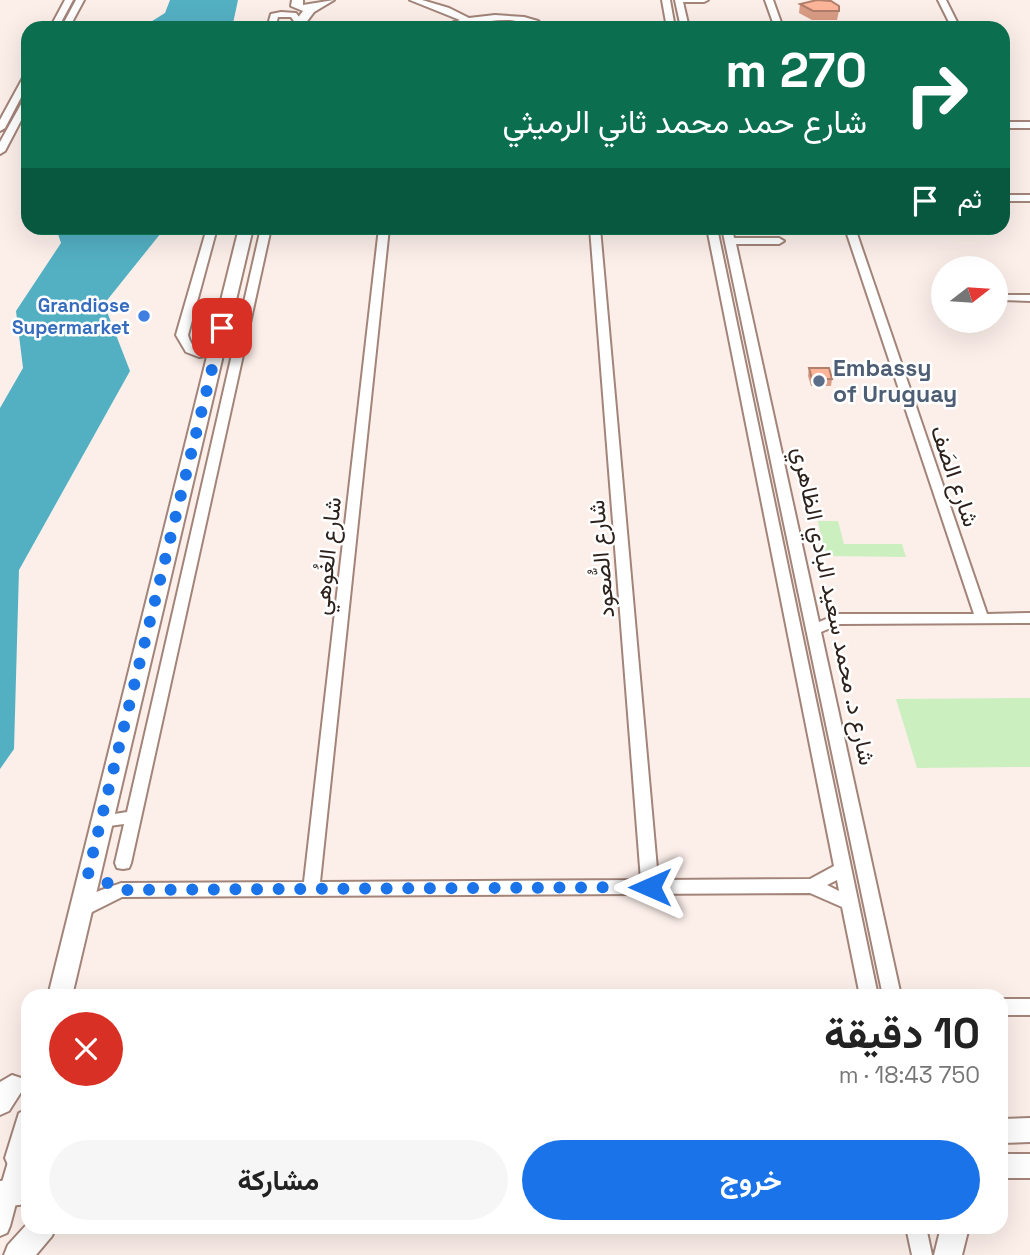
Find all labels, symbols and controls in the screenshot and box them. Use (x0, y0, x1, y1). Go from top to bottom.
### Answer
text: 270 m (725, 39, 867, 101)
icon: right (891, 49, 982, 140)
text: شارع حمد محمد ثاني الرميثي (502, 102, 867, 142)
icon: arrive (906, 182, 944, 220)
text: ثم (958, 182, 982, 216)
north arrow (931, 256, 1008, 332)
map controls (931, 256, 1008, 333)
place label: Grandiose Supermarket (12, 293, 130, 340)
pin (192, 298, 252, 358)
marker: Grandiose Supermarket (136, 308, 152, 324)
icon: arrive (203, 309, 241, 347)
place label: Embassy of Uruguay (833, 353, 957, 409)
marker: Embassy of Uruguay (811, 373, 827, 389)
street label: شارع الصَف (923, 421, 986, 531)
street label: شارع د. محمد سعيد البادي الظاهري (782, 444, 882, 769)
street label: شارع الغُوهي (306, 496, 352, 617)
street label: شارع الصُّعود (581, 499, 622, 619)
position arrow (613, 850, 687, 924)
text: 10 دقيقة (824, 1007, 980, 1060)
button: close (49, 1012, 123, 1086)
text: 750 m · 18:43 (839, 1060, 980, 1090)
button: مشاركة (49, 1140, 508, 1220)
button: خروج (522, 1140, 980, 1220)

